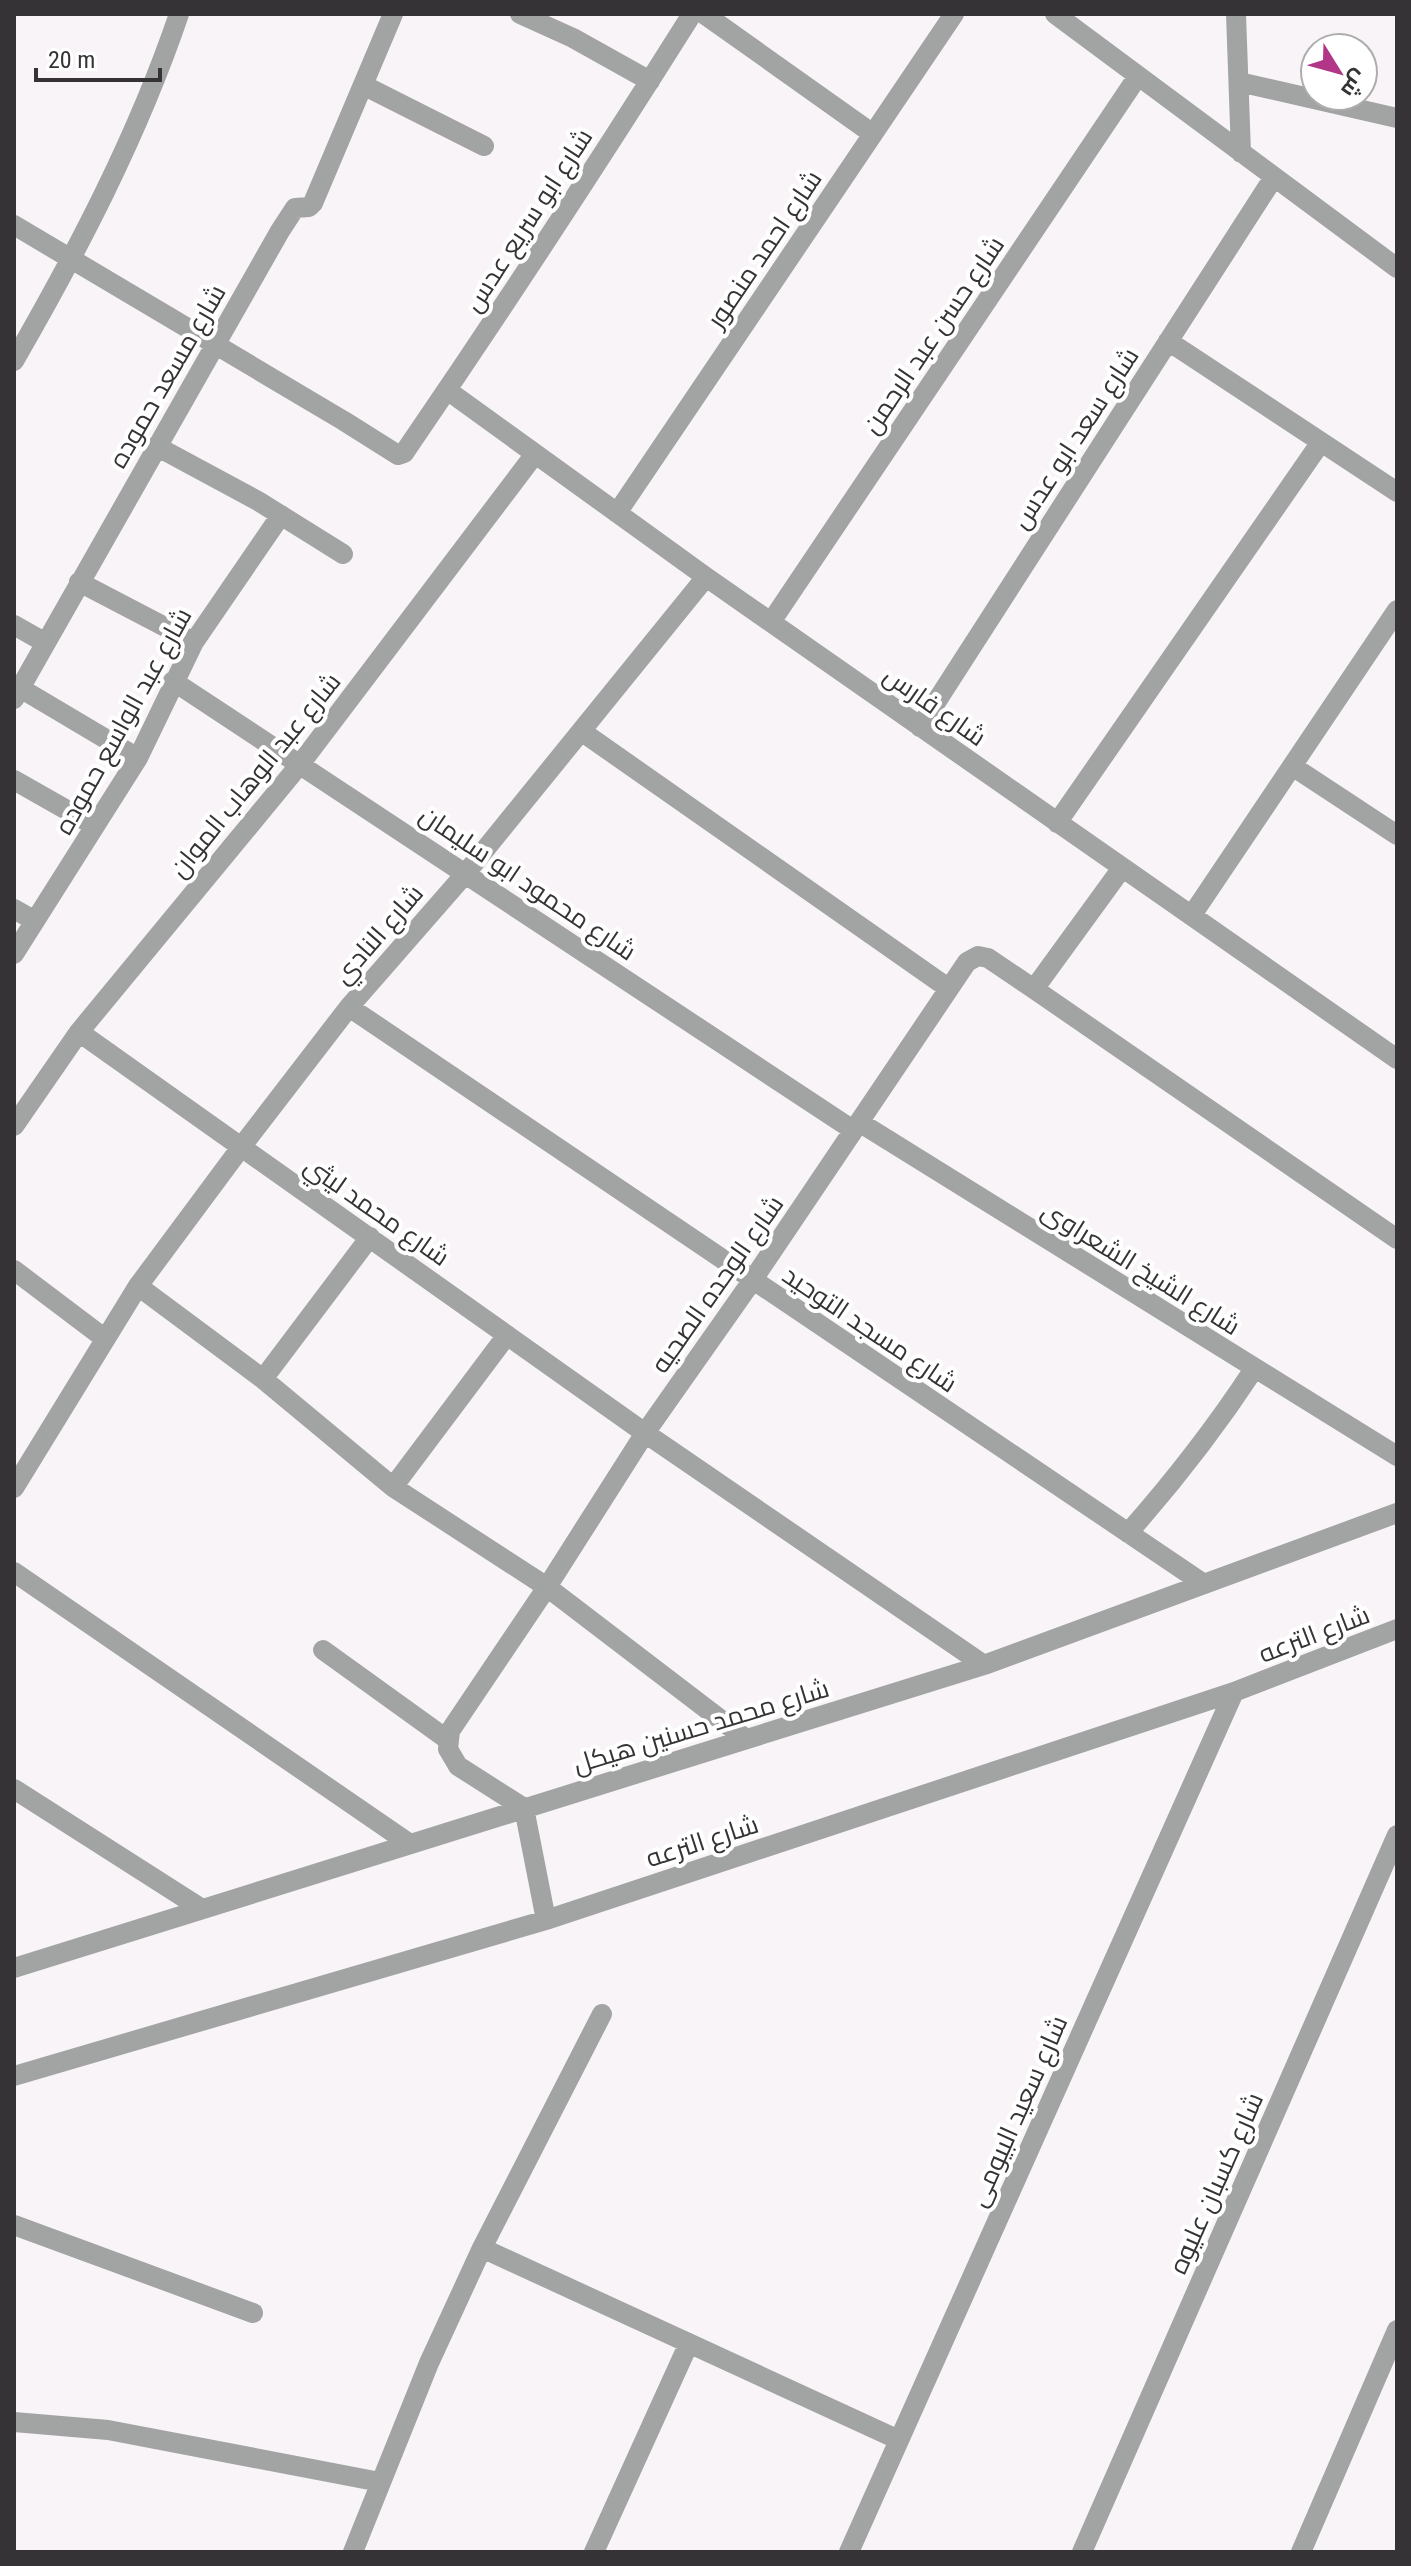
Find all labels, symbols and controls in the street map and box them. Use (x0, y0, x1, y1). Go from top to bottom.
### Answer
scale bar (36, 32, 160, 82)
north arrow (1299, 32, 1379, 112)
text: 20 m (48, 46, 95, 74)
text: ش (1335, 64, 1373, 103)
street label: شارع ابو سريع عدس (458, 123, 600, 318)
street label: شارع احمد منصور (699, 165, 829, 336)
street label: شارع حسن عبد الرحمن (856, 231, 1012, 441)
street label: شارع مسعد حموده (102, 279, 233, 474)
street label: شارع سعد ابو عدس (1005, 342, 1146, 535)
street label: شارع عبد الواسع حموده (48, 603, 199, 840)
street label: شارع فارس (877, 660, 992, 754)
street label: شارع عبد الوهاب الموان (163, 667, 348, 885)
street label: شارع محمود ابو سليمان (413, 799, 642, 968)
street label: شارع النادي (327, 878, 433, 993)
street label: شارع محمد ليثي (295, 1150, 455, 1277)
street label: شارع الوحده الصحيه (645, 1190, 791, 1380)
street label: شارع الشيخ الشعراوى (1035, 1195, 1246, 1343)
street label: شارع مسجد التوحيد (776, 1260, 963, 1400)
street label: شارع الترعه (1254, 1599, 1374, 1671)
street label: شارع محمد حسنين هيكل (569, 1673, 833, 1781)
street label: شارع الترعه (642, 1809, 763, 1875)
street label: شارع سعيد البيومى (962, 2011, 1075, 2212)
street label: شارع كسبان عليوه (1163, 2088, 1271, 2279)

